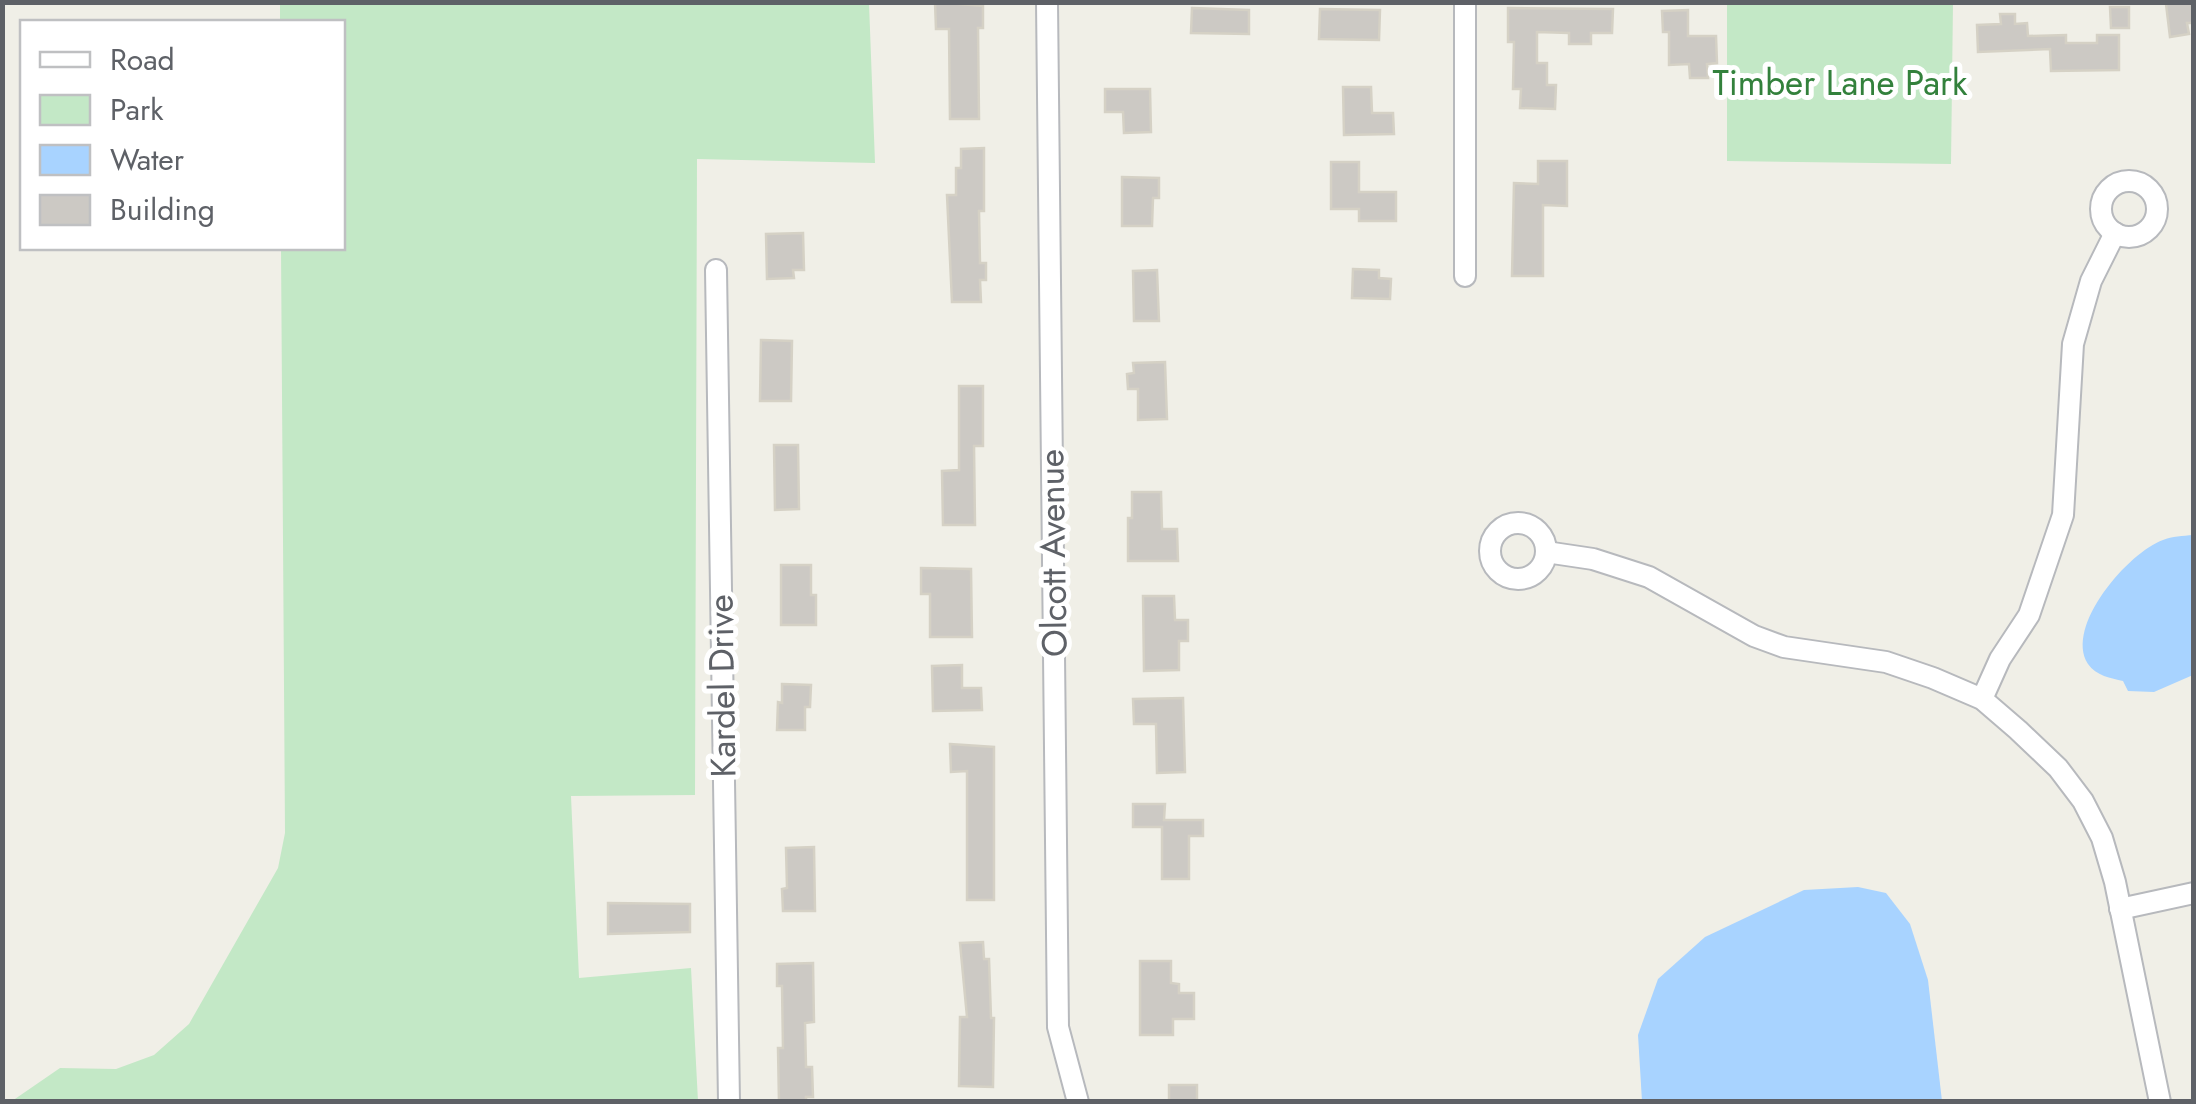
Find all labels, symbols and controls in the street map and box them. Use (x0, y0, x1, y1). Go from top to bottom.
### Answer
legend (20, 20, 345, 250)
text: Road (110, 38, 175, 81)
park label: Timber Lane Park (1712, 58, 1968, 108)
text: Park (110, 88, 164, 131)
text: Water (110, 138, 185, 181)
text: Building (110, 188, 215, 231)
street label: Olcott Avenue (1026, 449, 1080, 657)
street label: Kardel Drive (695, 594, 749, 778)

